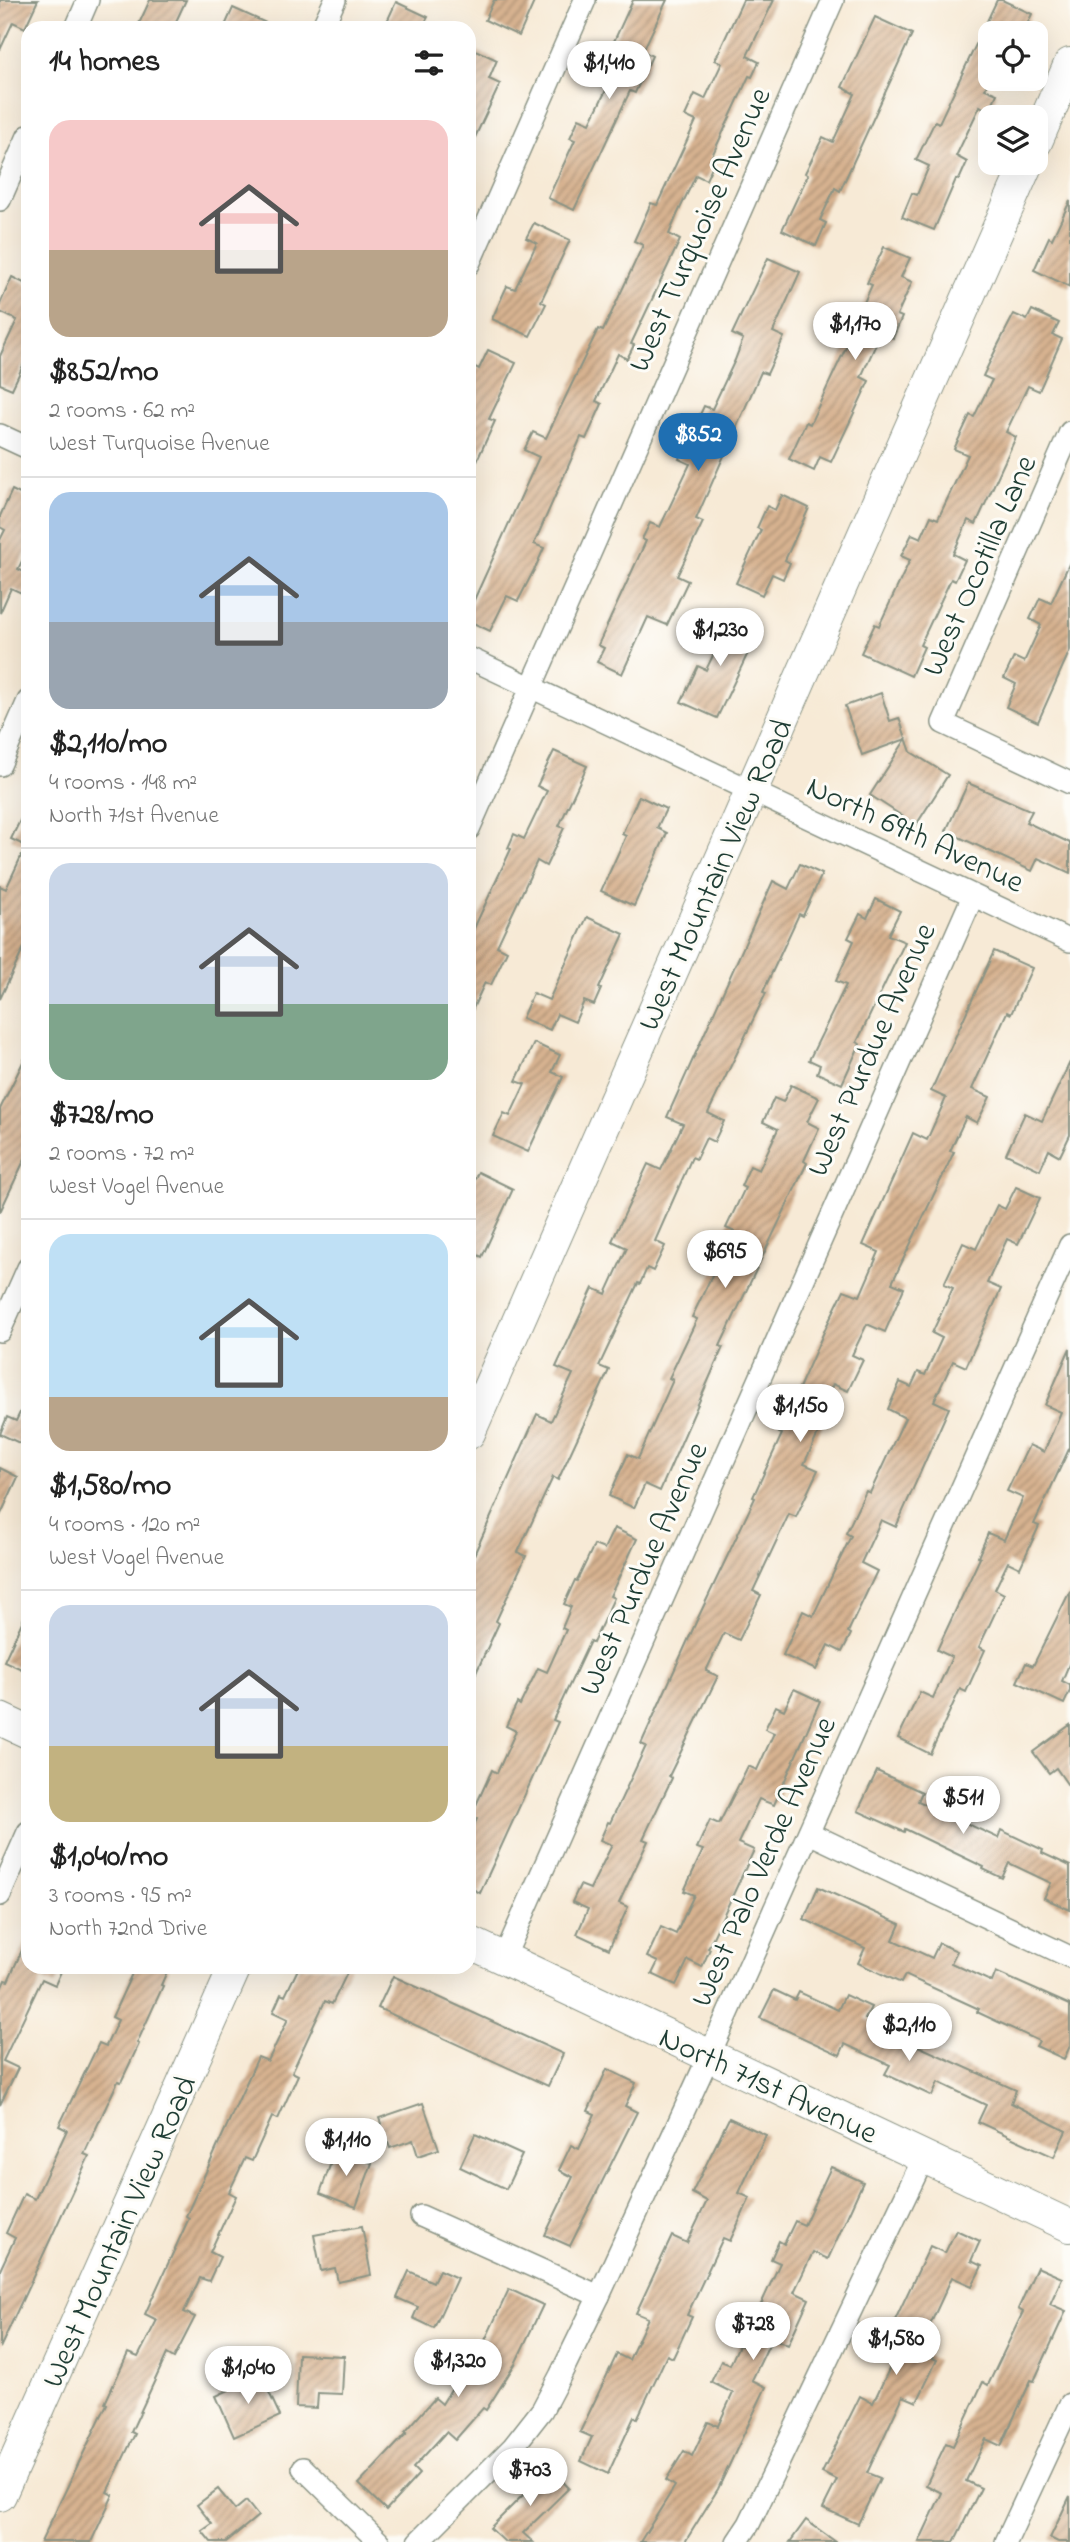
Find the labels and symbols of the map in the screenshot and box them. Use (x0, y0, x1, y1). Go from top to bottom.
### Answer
pin: $1,410 (552, 42, 666, 101)
street label: West Turquoise Avenue (617, 80, 785, 380)
pin: $1,170 (798, 302, 912, 362)
pin: $852 (657, 414, 739, 473)
street label: West Ocotilla Lane (911, 448, 1051, 685)
pin: $1,230 (663, 608, 777, 668)
street label: West Mountain View Road (627, 712, 807, 1039)
street label: North 69th Avenue (798, 765, 1032, 908)
street label: West Purdue Avenue (796, 916, 950, 1185)
pin: $695 (684, 1230, 766, 1290)
pin: $1,150 (743, 1384, 857, 1444)
street label: West Purdue Avenue (568, 1435, 722, 1704)
street label: West Palo Verde Avenue (680, 1709, 851, 2015)
pin: $511 (922, 1776, 1004, 1836)
pin: $2,110 (852, 2004, 966, 2063)
street label: North 71st Avenue (651, 2016, 885, 2159)
street label: West Mountain View Road (31, 2069, 211, 2396)
pin: $1,110 (289, 2118, 403, 2178)
pin: $728 (712, 2302, 794, 2362)
pin: $1,580 (839, 2318, 953, 2377)
pin: $1,320 (401, 2340, 515, 2399)
pin: $1,040 (191, 2346, 305, 2406)
pin: $703 (489, 2448, 571, 2508)

